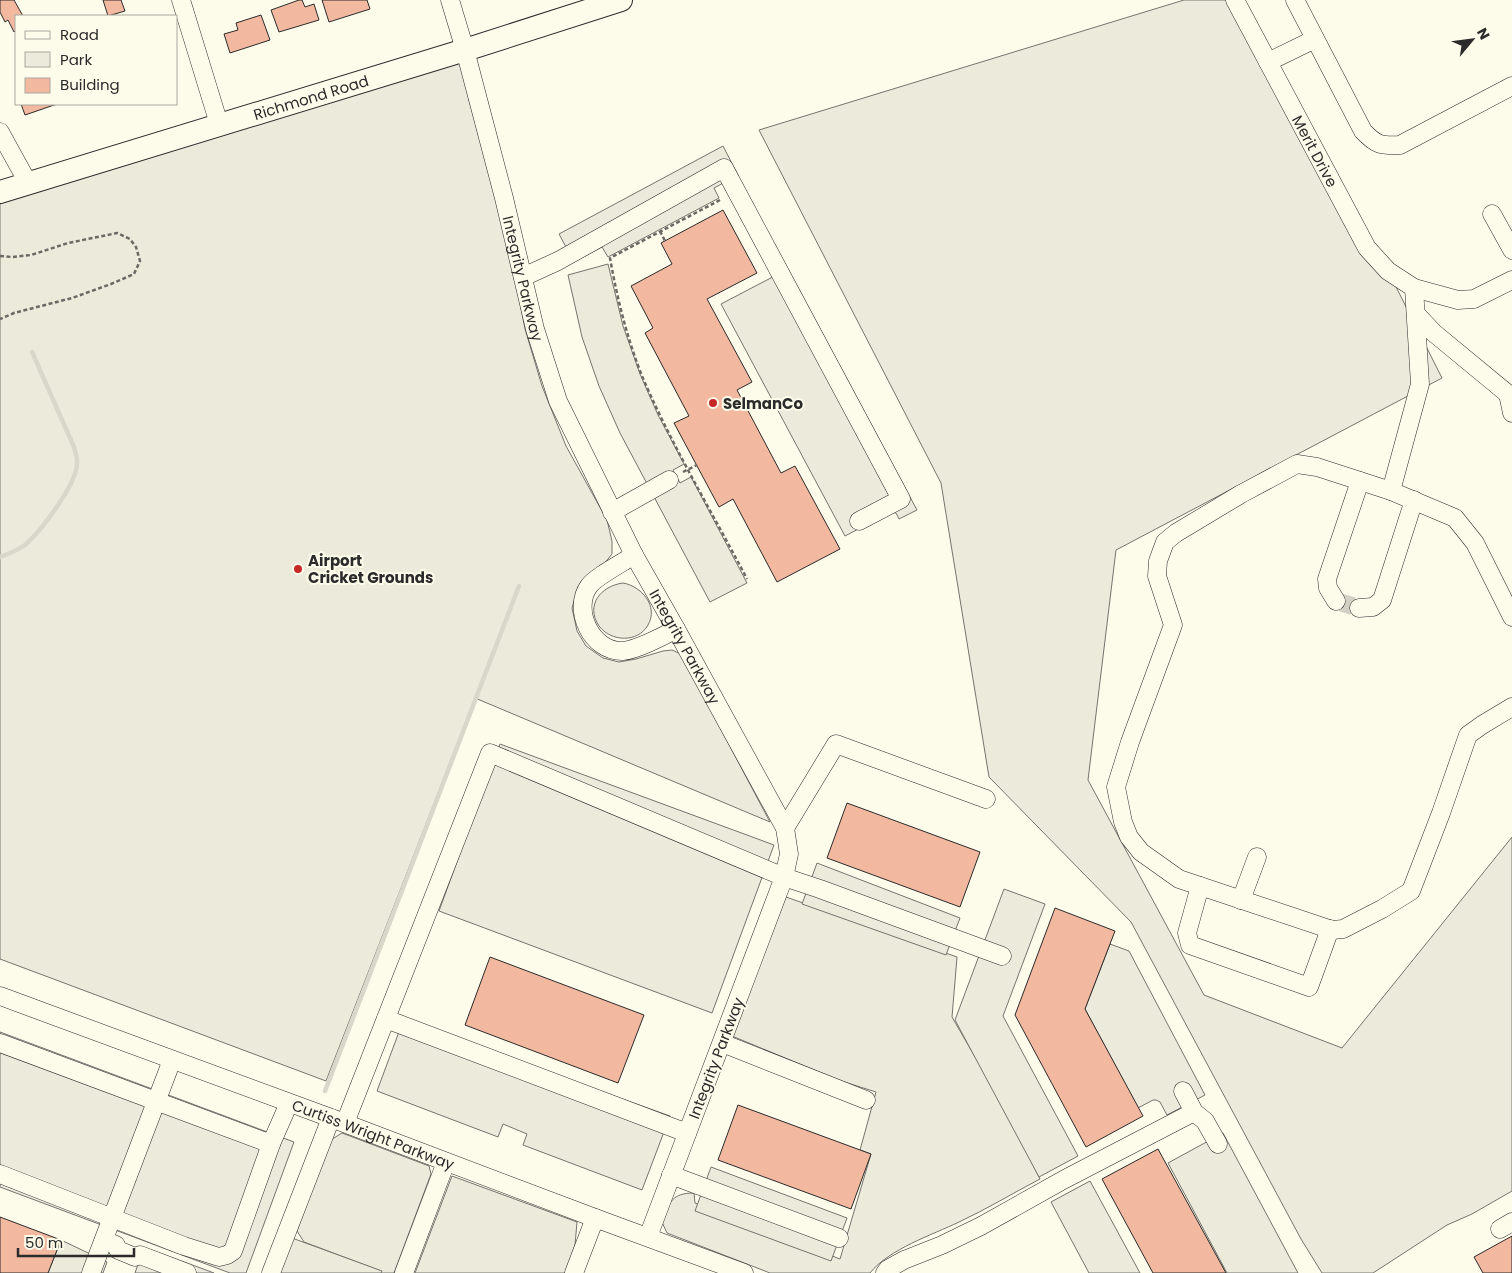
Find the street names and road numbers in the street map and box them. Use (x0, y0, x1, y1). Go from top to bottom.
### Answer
street label: Richmond Road (251, 70, 371, 125)
street label: Merit Drive (1288, 111, 1343, 191)
street label: Integrity Parkway (498, 214, 549, 345)
street label: Integrity Parkway (645, 585, 726, 708)
street label: Integrity Parkway (683, 994, 749, 1122)
street label: Curtiss Wright Parkway (289, 1094, 458, 1174)

